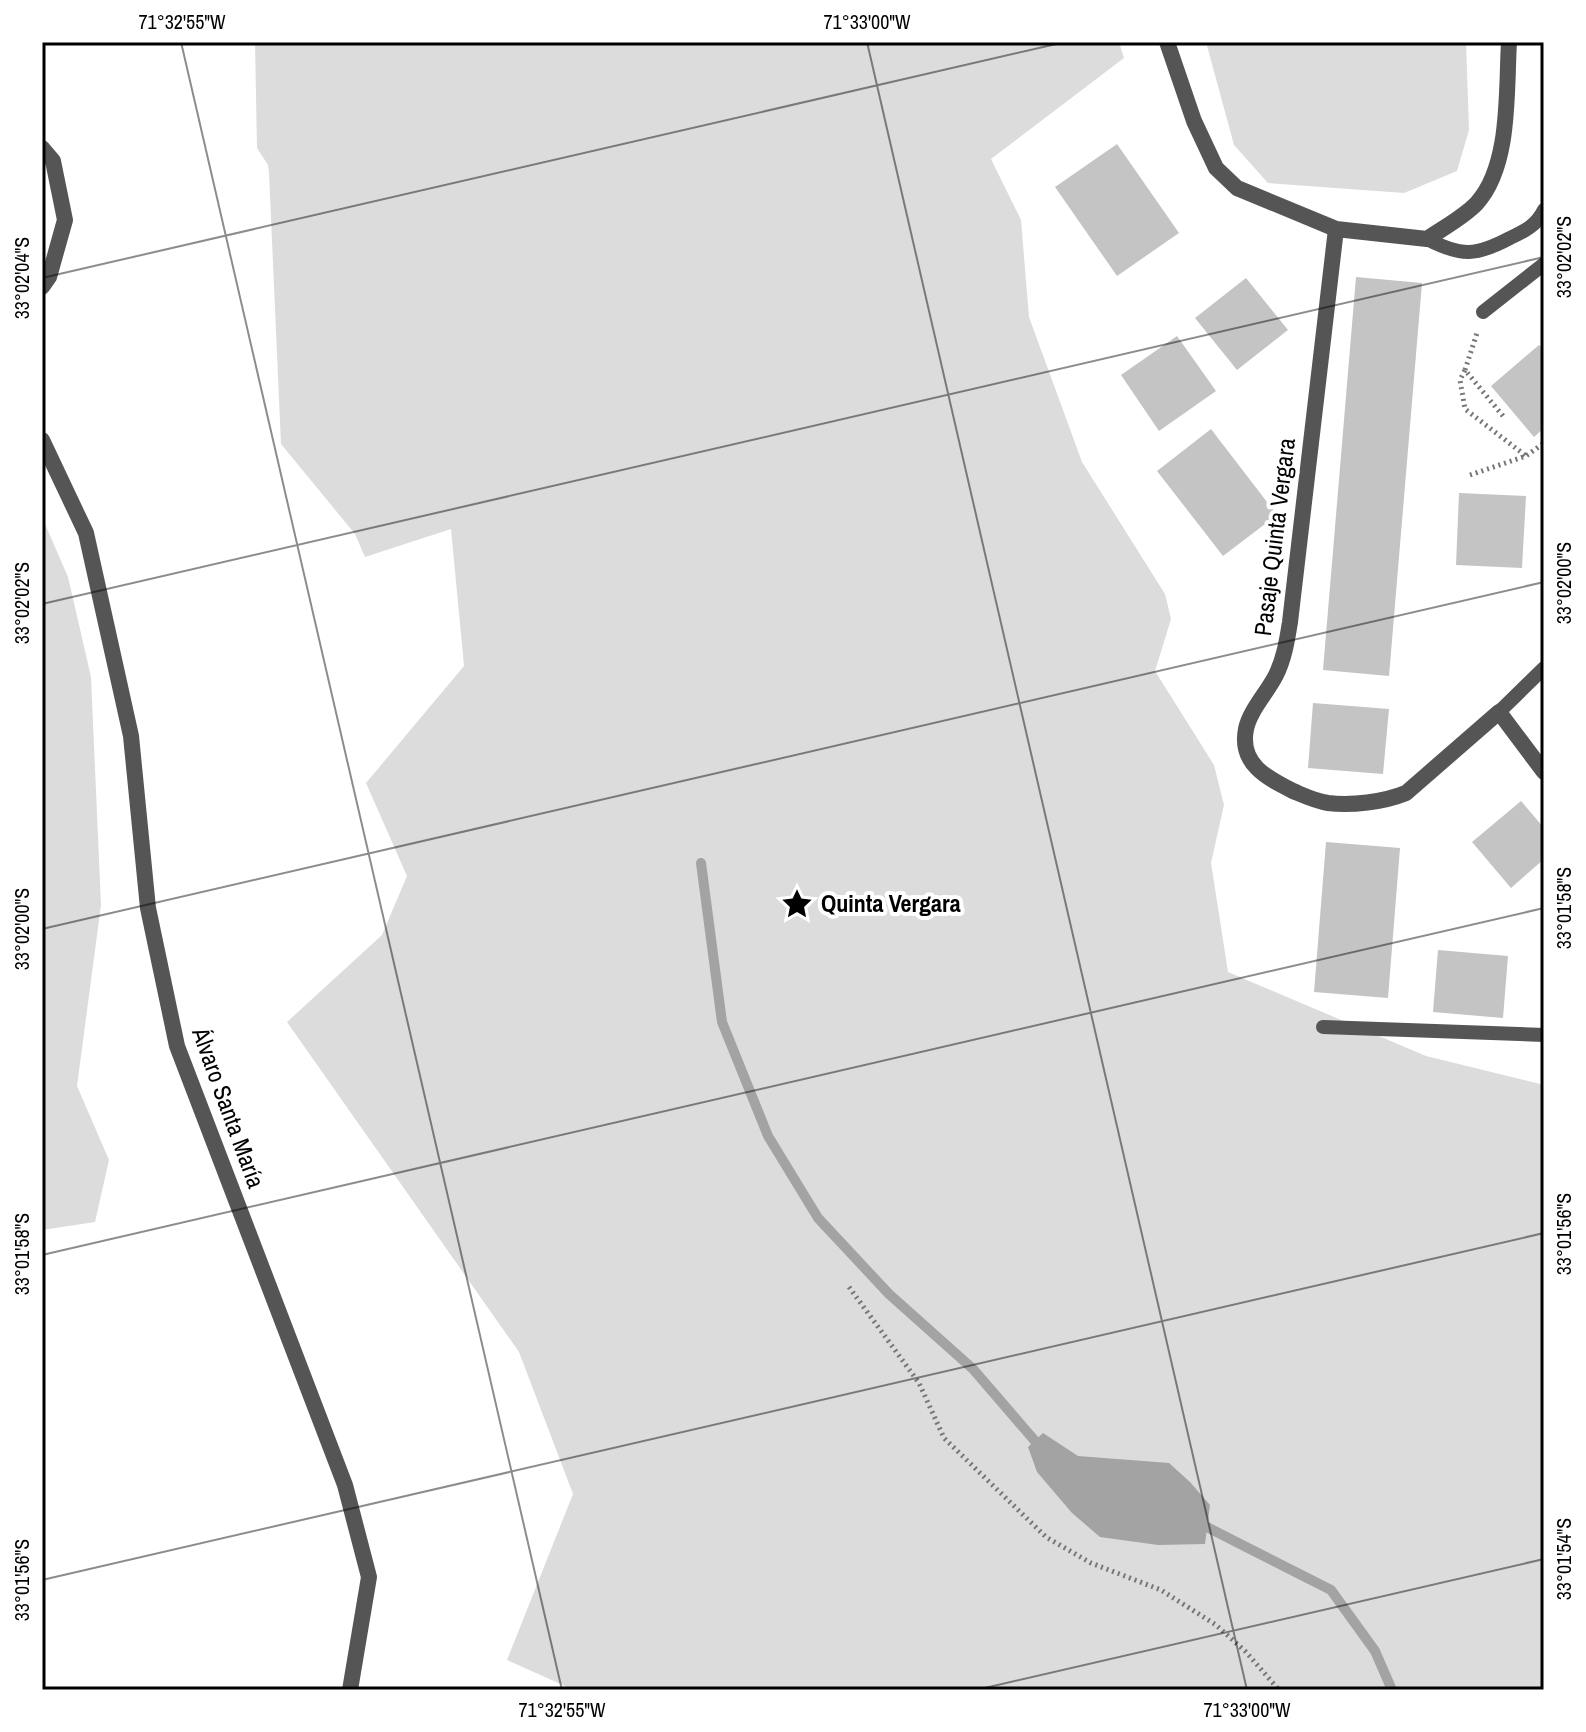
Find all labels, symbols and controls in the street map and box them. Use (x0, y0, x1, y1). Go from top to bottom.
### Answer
text: 71°32'55"W (138, 8, 226, 35)
text: 71°33'00"W (823, 8, 911, 35)
text: 33°02'02"S (1550, 216, 1577, 298)
text: 33°02'04"S (8, 237, 35, 319)
street label: Pasaje Quinta Vergara (1246, 436, 1302, 638)
text: 33°02'00"S (1550, 542, 1577, 624)
text: 33°02'02"S (8, 562, 35, 644)
text: 33°01'58"S (1550, 867, 1577, 949)
place icon: Quinta Vergara (780, 887, 814, 921)
place label: Quinta Vergara (821, 887, 961, 919)
text: 33°02'00"S (8, 888, 35, 970)
street label: Álvaro Santa María (185, 1022, 273, 1192)
text: 33°01'56"S (1550, 1193, 1577, 1275)
text: 33°01'58"S (8, 1213, 35, 1295)
text: 33°01'54"S (1550, 1518, 1577, 1600)
text: 33°01'56"S (8, 1539, 35, 1621)
text: 71°32'55"W (518, 1696, 606, 1723)
text: 71°33'00"W (1203, 1696, 1291, 1723)

